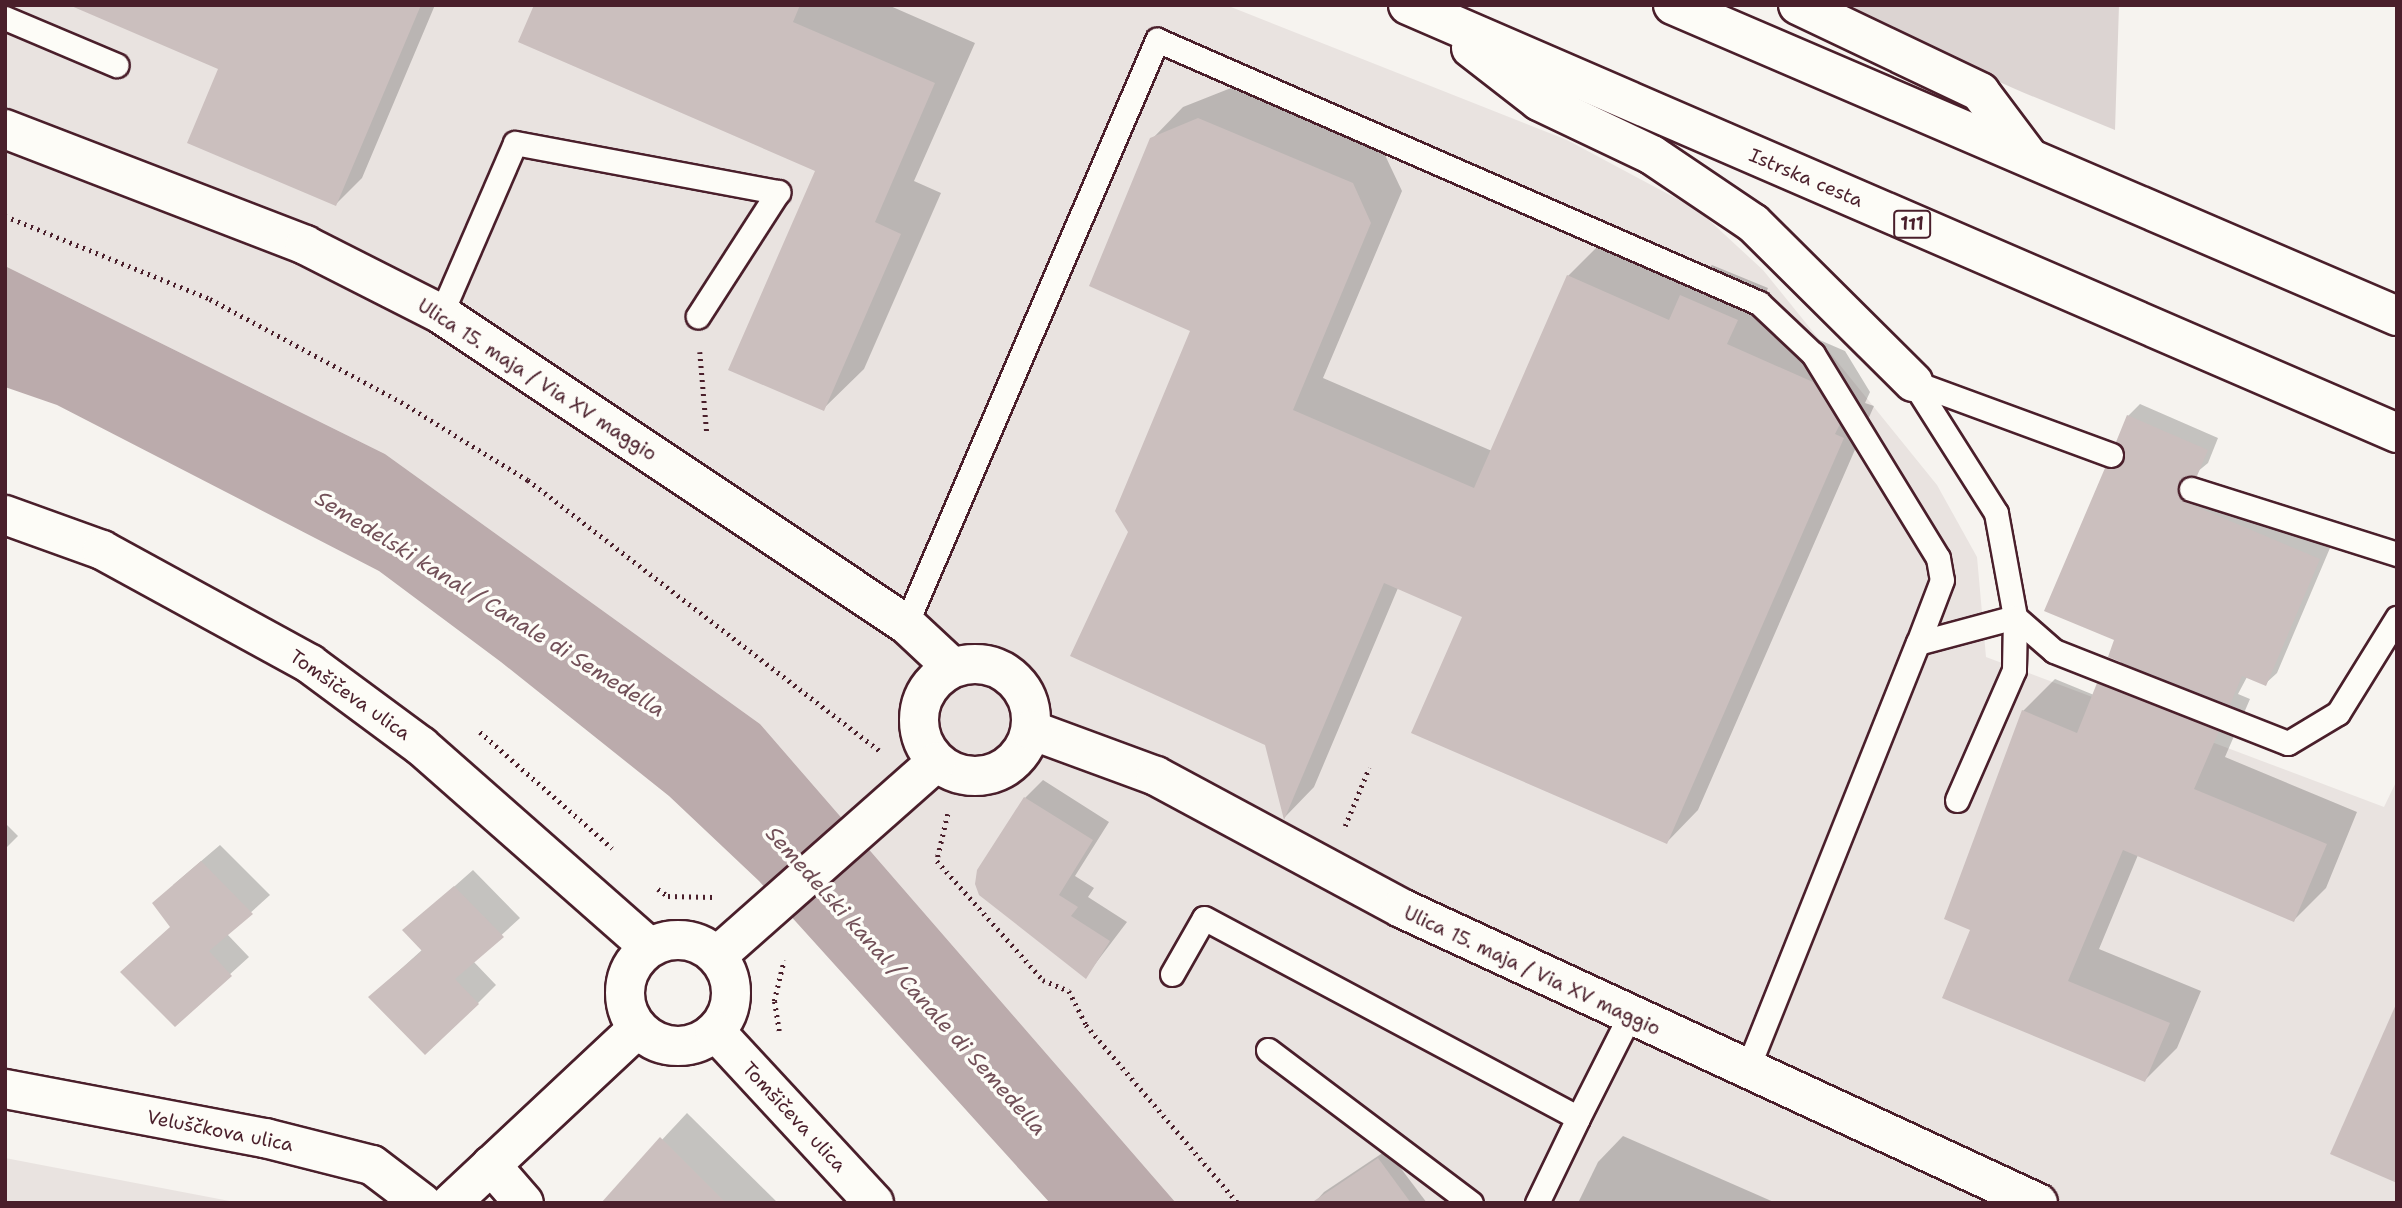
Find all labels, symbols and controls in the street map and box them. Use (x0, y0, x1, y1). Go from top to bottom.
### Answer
street label: Istrska cesta (1746, 144, 1866, 212)
road number: 111 (1893, 210, 1931, 238)
street label: Ulica 15. maja / Via XV maggio (413, 294, 661, 466)
water label: Semedelski kanal / Canale di Semedella (311, 485, 669, 723)
street label: Tomšičeva ulica (285, 645, 415, 745)
water label: Semedelski kanal / Canale di Semedella (760, 821, 1052, 1141)
street label: Ulica 15. maja / Via XV maggio (1400, 901, 1664, 1041)
street label: Tomšičeva ulica (737, 1057, 851, 1177)
street label: Veluščkova ulica (145, 1106, 295, 1156)

